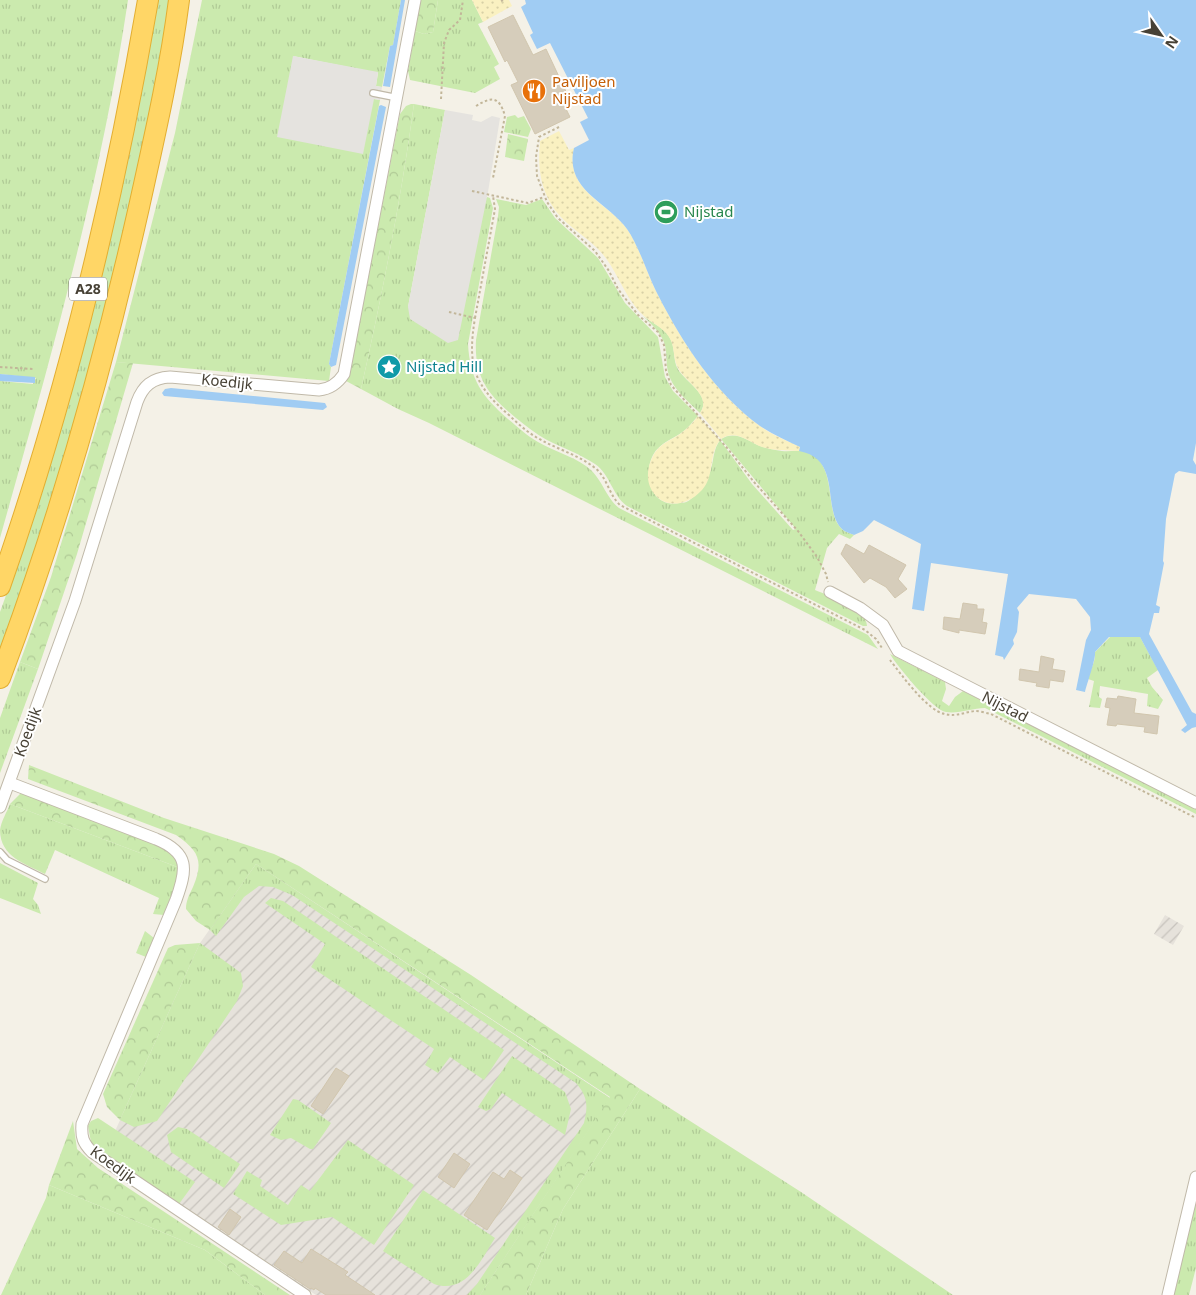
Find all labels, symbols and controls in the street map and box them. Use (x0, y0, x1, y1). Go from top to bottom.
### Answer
north arrow (1136, 10, 1186, 60)
text: N (1161, 33, 1183, 53)
place label: Paviljoen Nijstad (552, 71, 616, 108)
restaurant icon: Paviljoen Nijstad (521, 78, 547, 104)
sports icon: Nijstad (653, 199, 679, 225)
place label: Nijstad (684, 201, 733, 221)
road number: A28 (69, 278, 107, 300)
place icon: Nijstad Hill (376, 354, 402, 380)
place label: Nijstad Hill (406, 356, 482, 376)
street label: Koedijk (200, 368, 254, 394)
street label: Nijstad (979, 686, 1032, 726)
street label: Koedijk (9, 704, 45, 759)
street label: Koedijk (87, 1141, 140, 1188)

